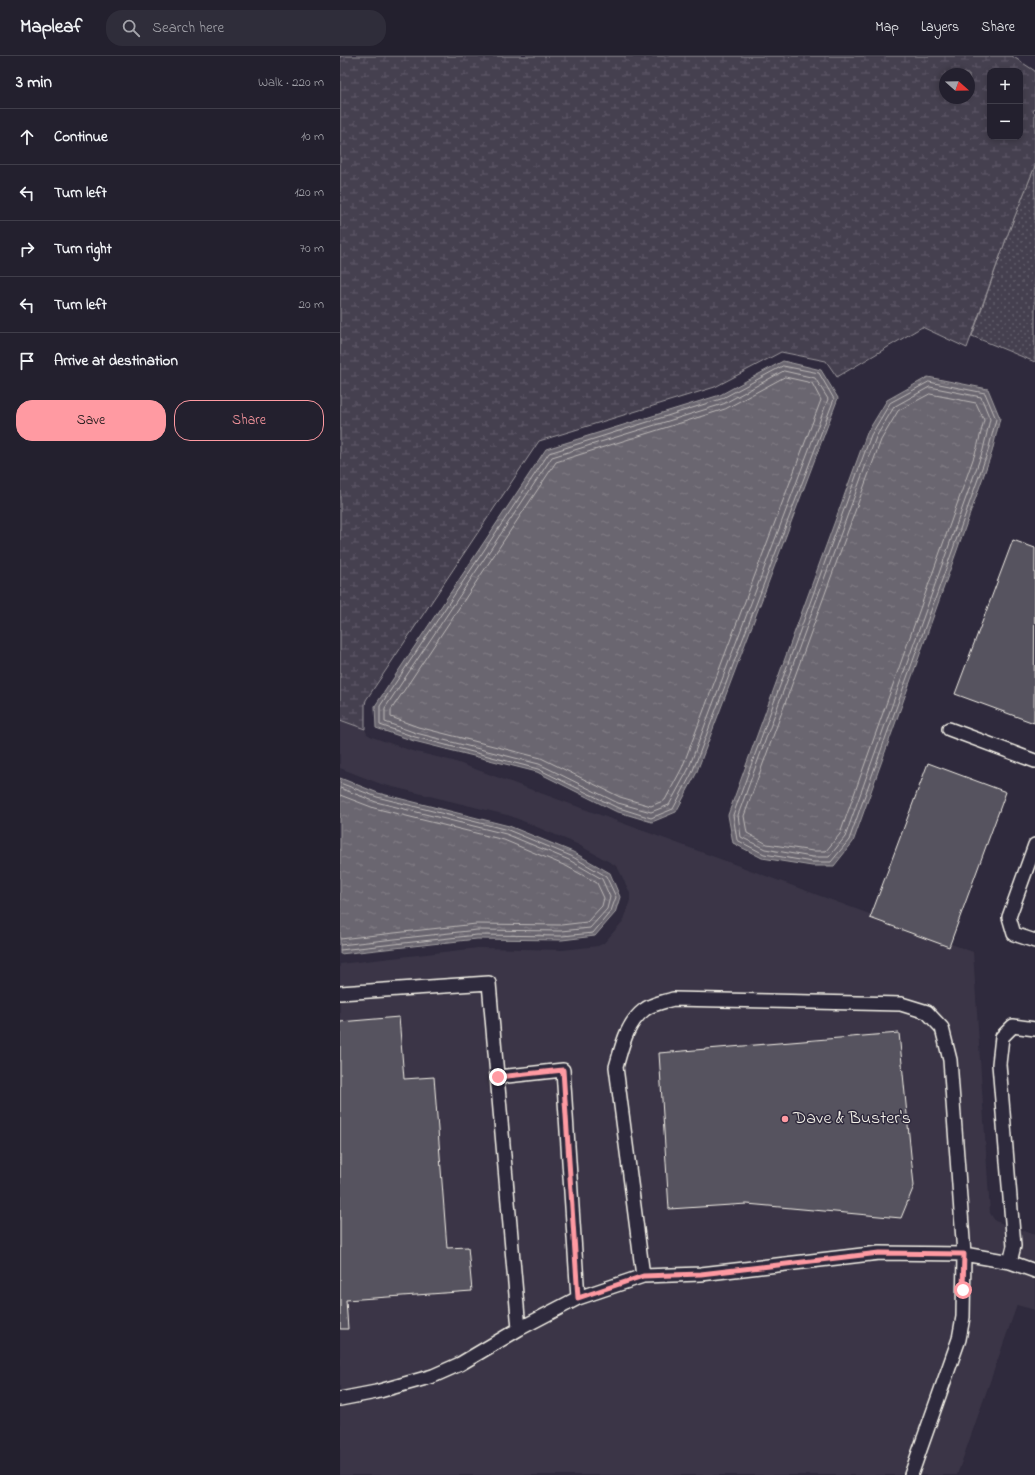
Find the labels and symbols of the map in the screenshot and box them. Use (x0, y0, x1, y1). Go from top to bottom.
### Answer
north arrow (939, 68, 975, 104)
route end (489, 1068, 507, 1086)
place label: Dave & Buster's (792, 1106, 911, 1132)
marker: Dave & Buster's (780, 1114, 790, 1124)
route start (954, 1281, 972, 1299)

